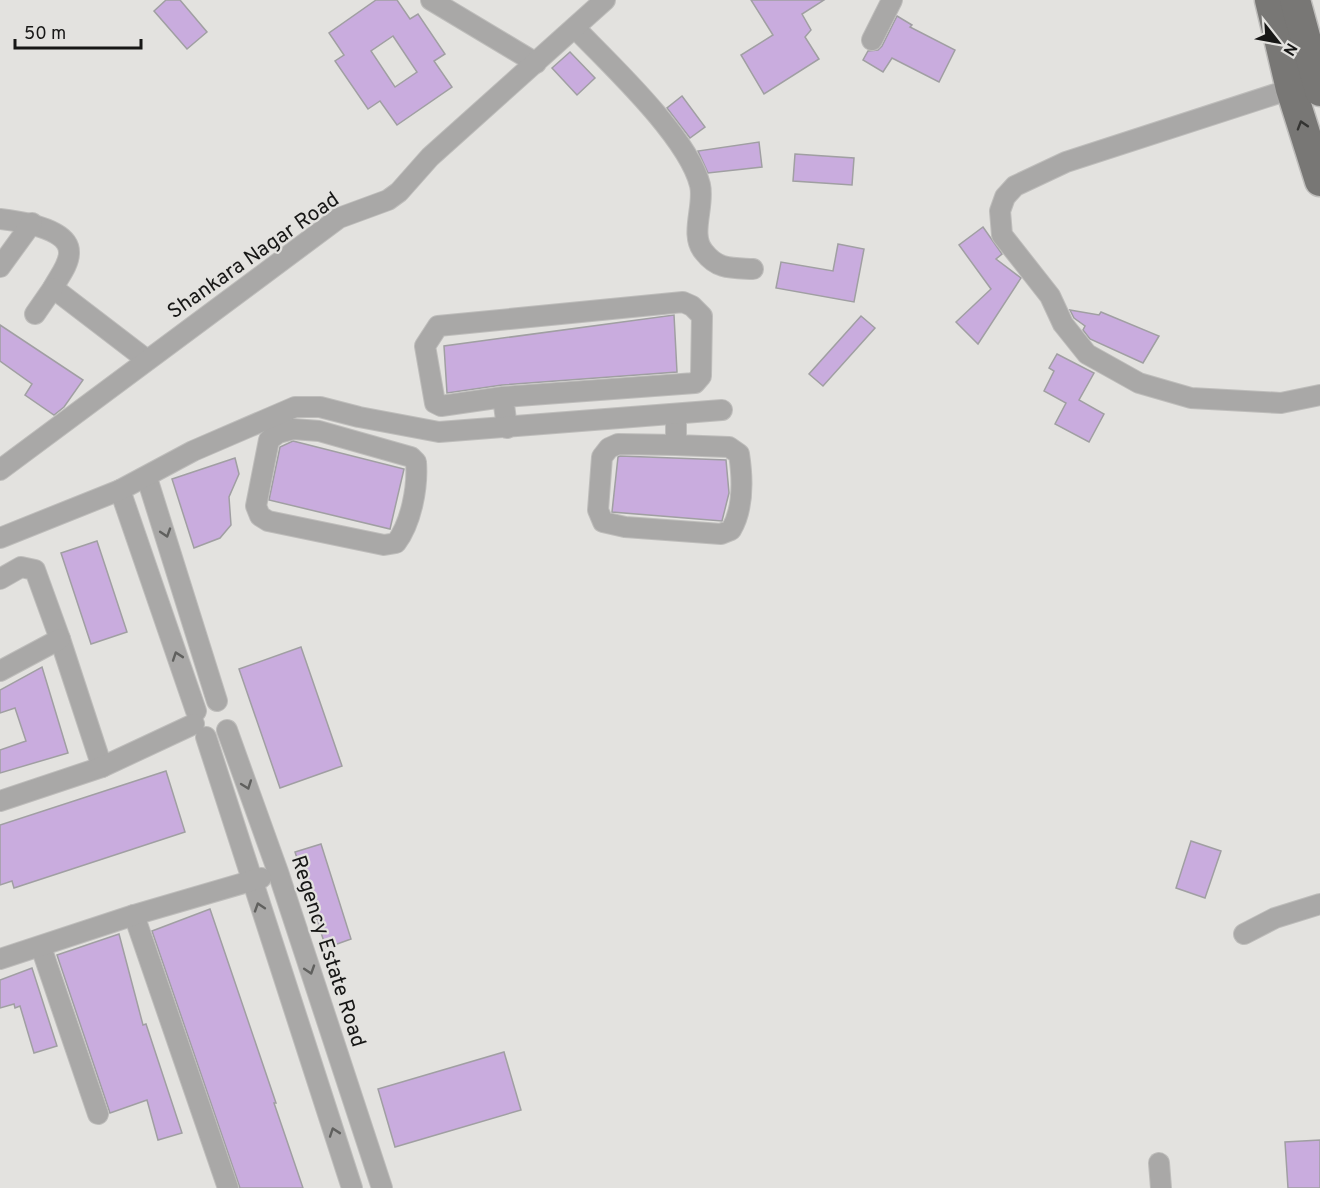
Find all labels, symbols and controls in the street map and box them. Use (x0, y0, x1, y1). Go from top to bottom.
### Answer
scale bar (15, 12, 141, 50)
north arrow (1248, 12, 1308, 72)
text: 50 m (24, 23, 66, 46)
text: N (1278, 39, 1301, 59)
one-way arrow (1297, 120, 1310, 131)
street label: Shankara Nagar Road (163, 187, 345, 326)
one-way arrow (158, 527, 171, 538)
one-way arrow (171, 651, 184, 662)
one-way arrow (239, 780, 252, 790)
street label: Regency Estate Road (284, 852, 371, 1051)
one-way arrow (254, 902, 267, 913)
one-way arrow (303, 964, 316, 975)
one-way arrow (329, 1127, 341, 1138)

